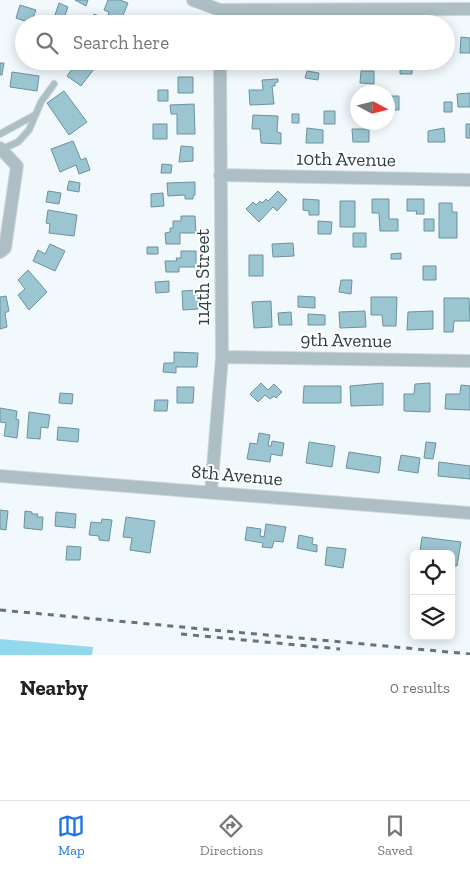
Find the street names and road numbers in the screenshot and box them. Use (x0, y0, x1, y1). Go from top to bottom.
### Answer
street label: 10th Avenue (296, 147, 396, 171)
street label: 114th Street (191, 229, 214, 325)
street label: 9th Avenue (300, 328, 392, 352)
street label: 8th Avenue (190, 460, 284, 490)

